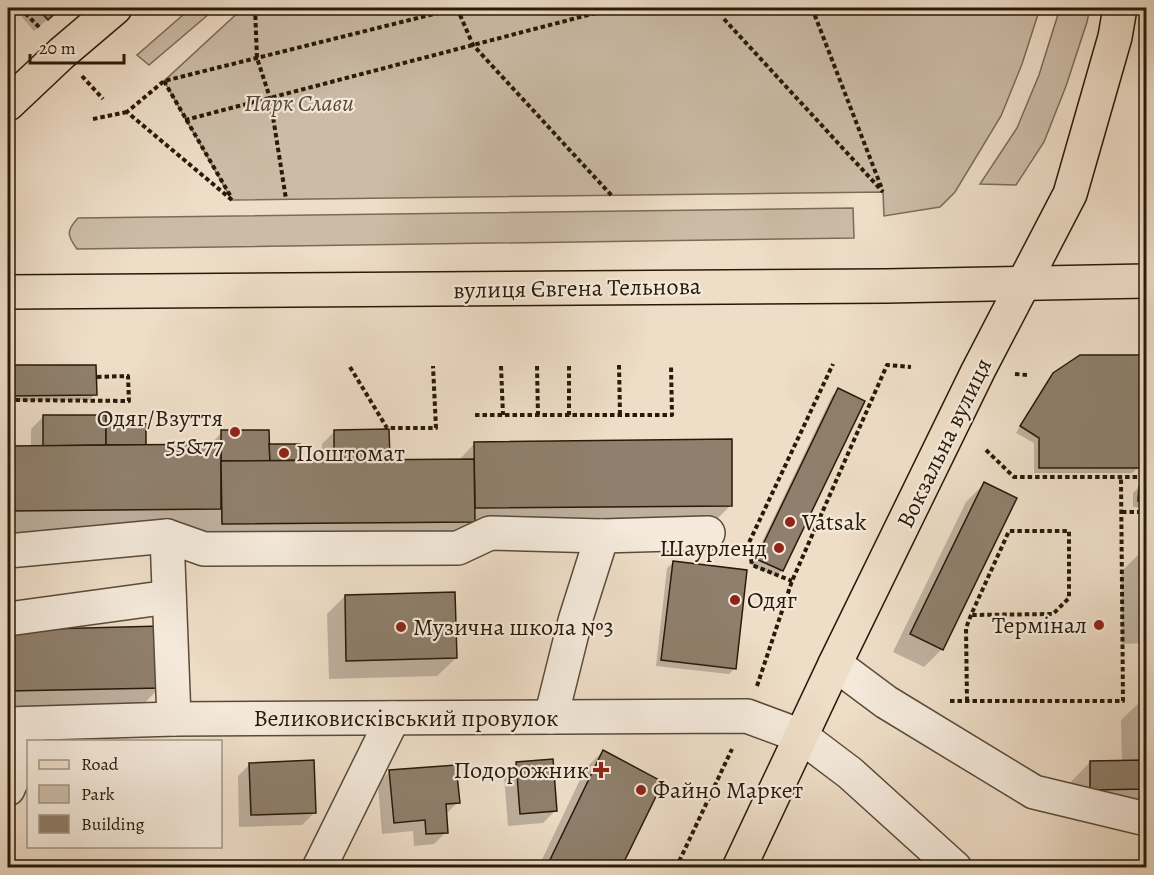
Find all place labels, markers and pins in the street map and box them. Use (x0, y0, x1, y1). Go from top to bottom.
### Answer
place label: Одяг/Взуття 55&77 (97, 402, 224, 462)
marker: Одяг/Взуття 55&77 (228, 425, 242, 439)
place label: Поштомат (296, 437, 405, 469)
marker: Поштомат (277, 446, 291, 460)
place label: Vatsak (801, 506, 867, 538)
marker: Vatsak (783, 515, 797, 529)
place label: Шаурленд (659, 532, 767, 564)
marker: Шаурленд (772, 541, 786, 555)
place label: Одяг (747, 584, 797, 616)
marker: Одяг (728, 593, 742, 607)
place label: Термінал (992, 609, 1087, 641)
place label: Музична школа №3 (413, 611, 614, 643)
marker: Термінал (1092, 618, 1106, 632)
marker: Музична школа №3 (394, 620, 408, 634)
place label: Подорожник (454, 754, 589, 786)
marker: Подорожник (594, 763, 608, 777)
place label: Файно Маркет (653, 774, 804, 806)
marker: Файно Маркет (634, 783, 648, 797)

